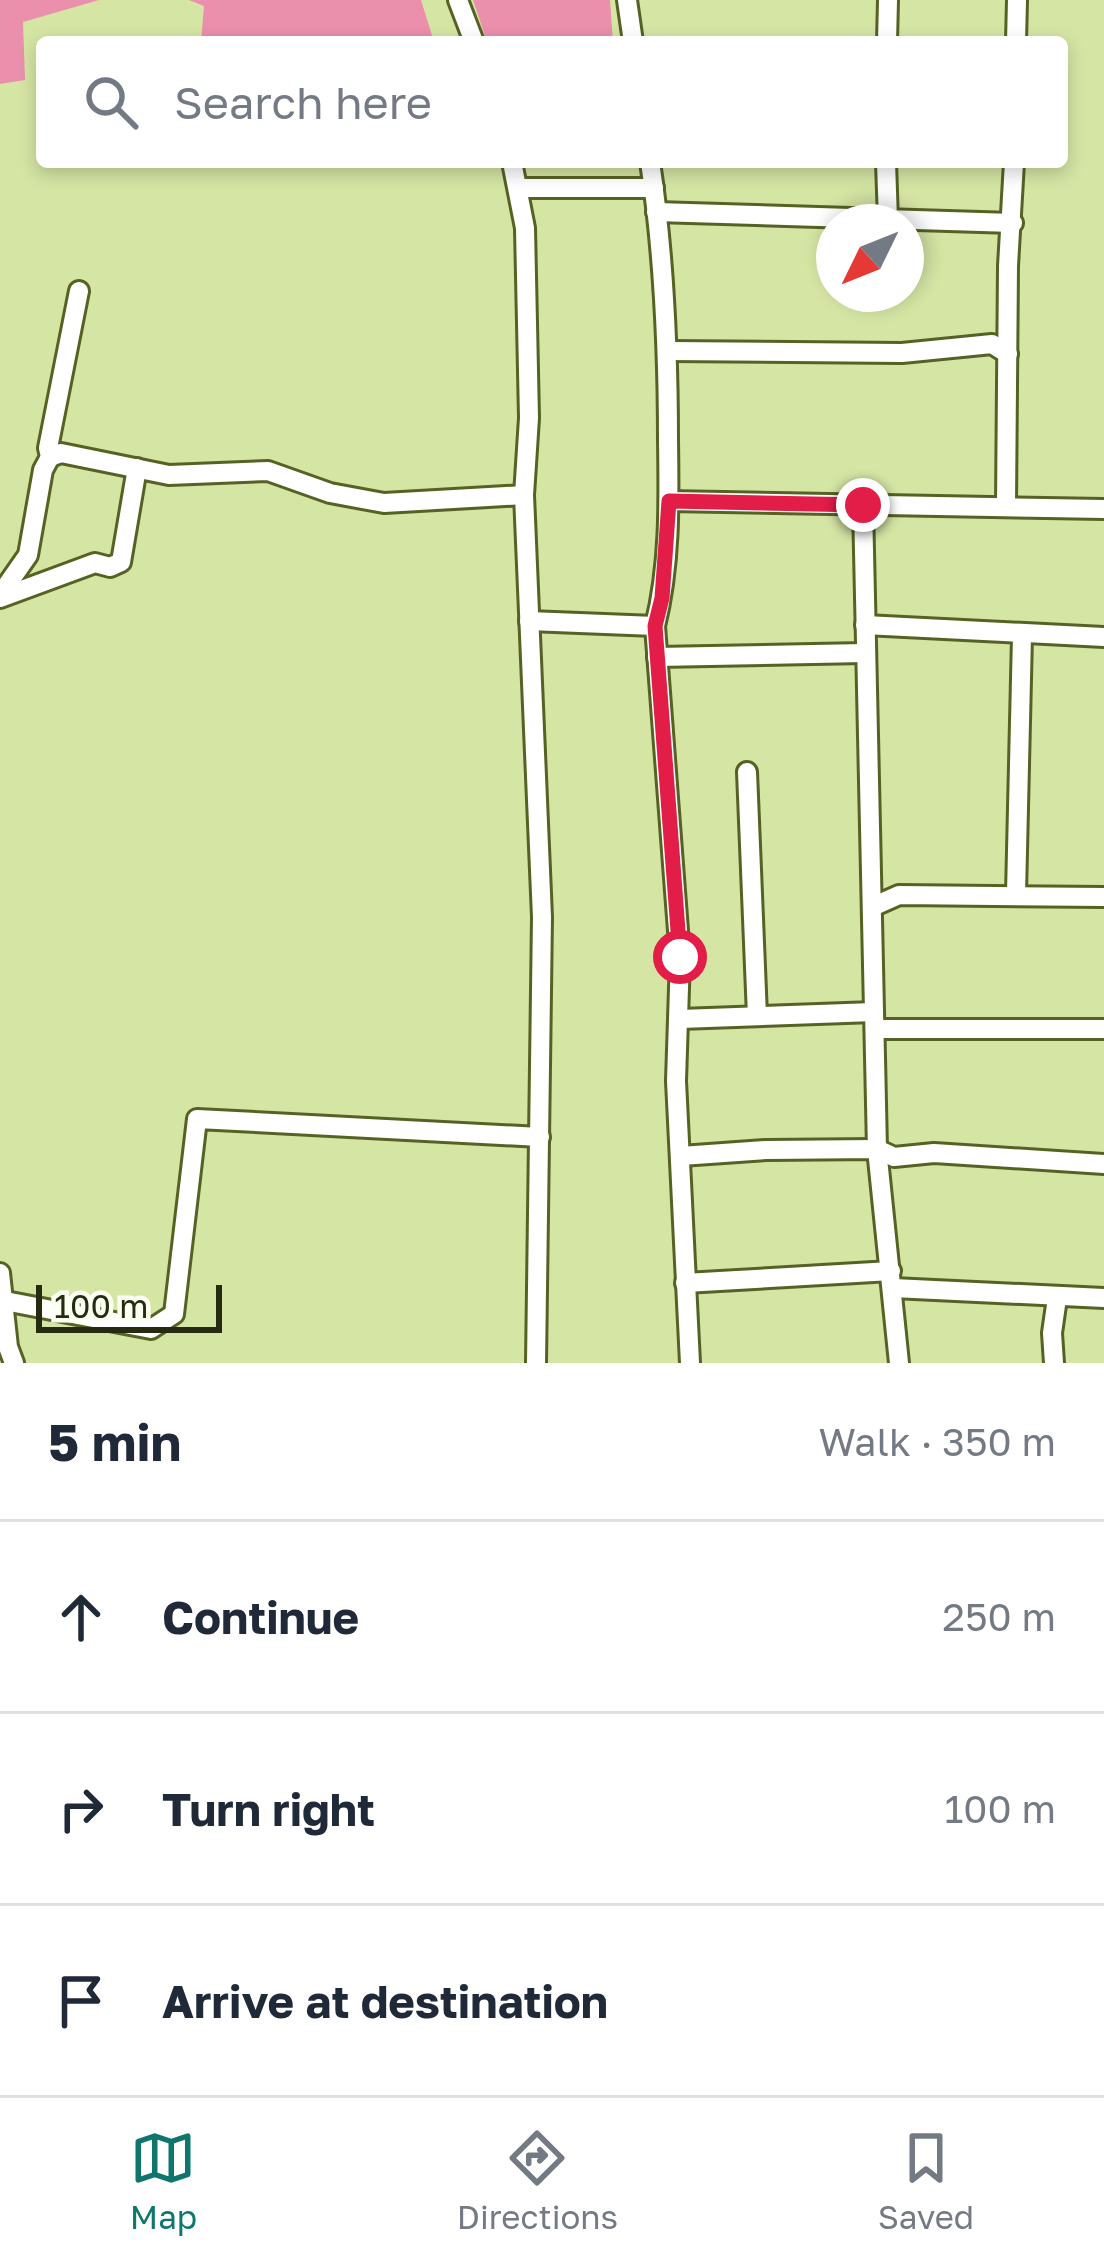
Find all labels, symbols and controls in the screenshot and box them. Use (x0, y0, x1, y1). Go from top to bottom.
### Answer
search box (36, 36, 1068, 168)
icon: search (78, 69, 144, 135)
text: Search here (174, 75, 432, 129)
north arrow (816, 204, 924, 312)
route end (836, 478, 890, 532)
route start (653, 930, 707, 984)
scale bar (36, 1279, 222, 1332)
text: 100 m (54, 1286, 148, 1325)
text: 5 min (48, 1411, 181, 1472)
text: Walk · 350 m (818, 1418, 1056, 1465)
icon: ahead (48, 1584, 114, 1650)
text: Continue (162, 1590, 359, 1644)
text: 250 m (942, 1593, 1056, 1640)
icon: right (48, 1776, 114, 1842)
text: Turn right (162, 1782, 375, 1836)
text: 100 m (944, 1785, 1056, 1832)
icon: arrive (48, 1968, 114, 2034)
text: Arrive at destination (162, 1974, 608, 2028)
tab: Map (130, 2125, 197, 2236)
tab: Directions (457, 2125, 618, 2236)
tab: Saved (878, 2125, 974, 2236)

